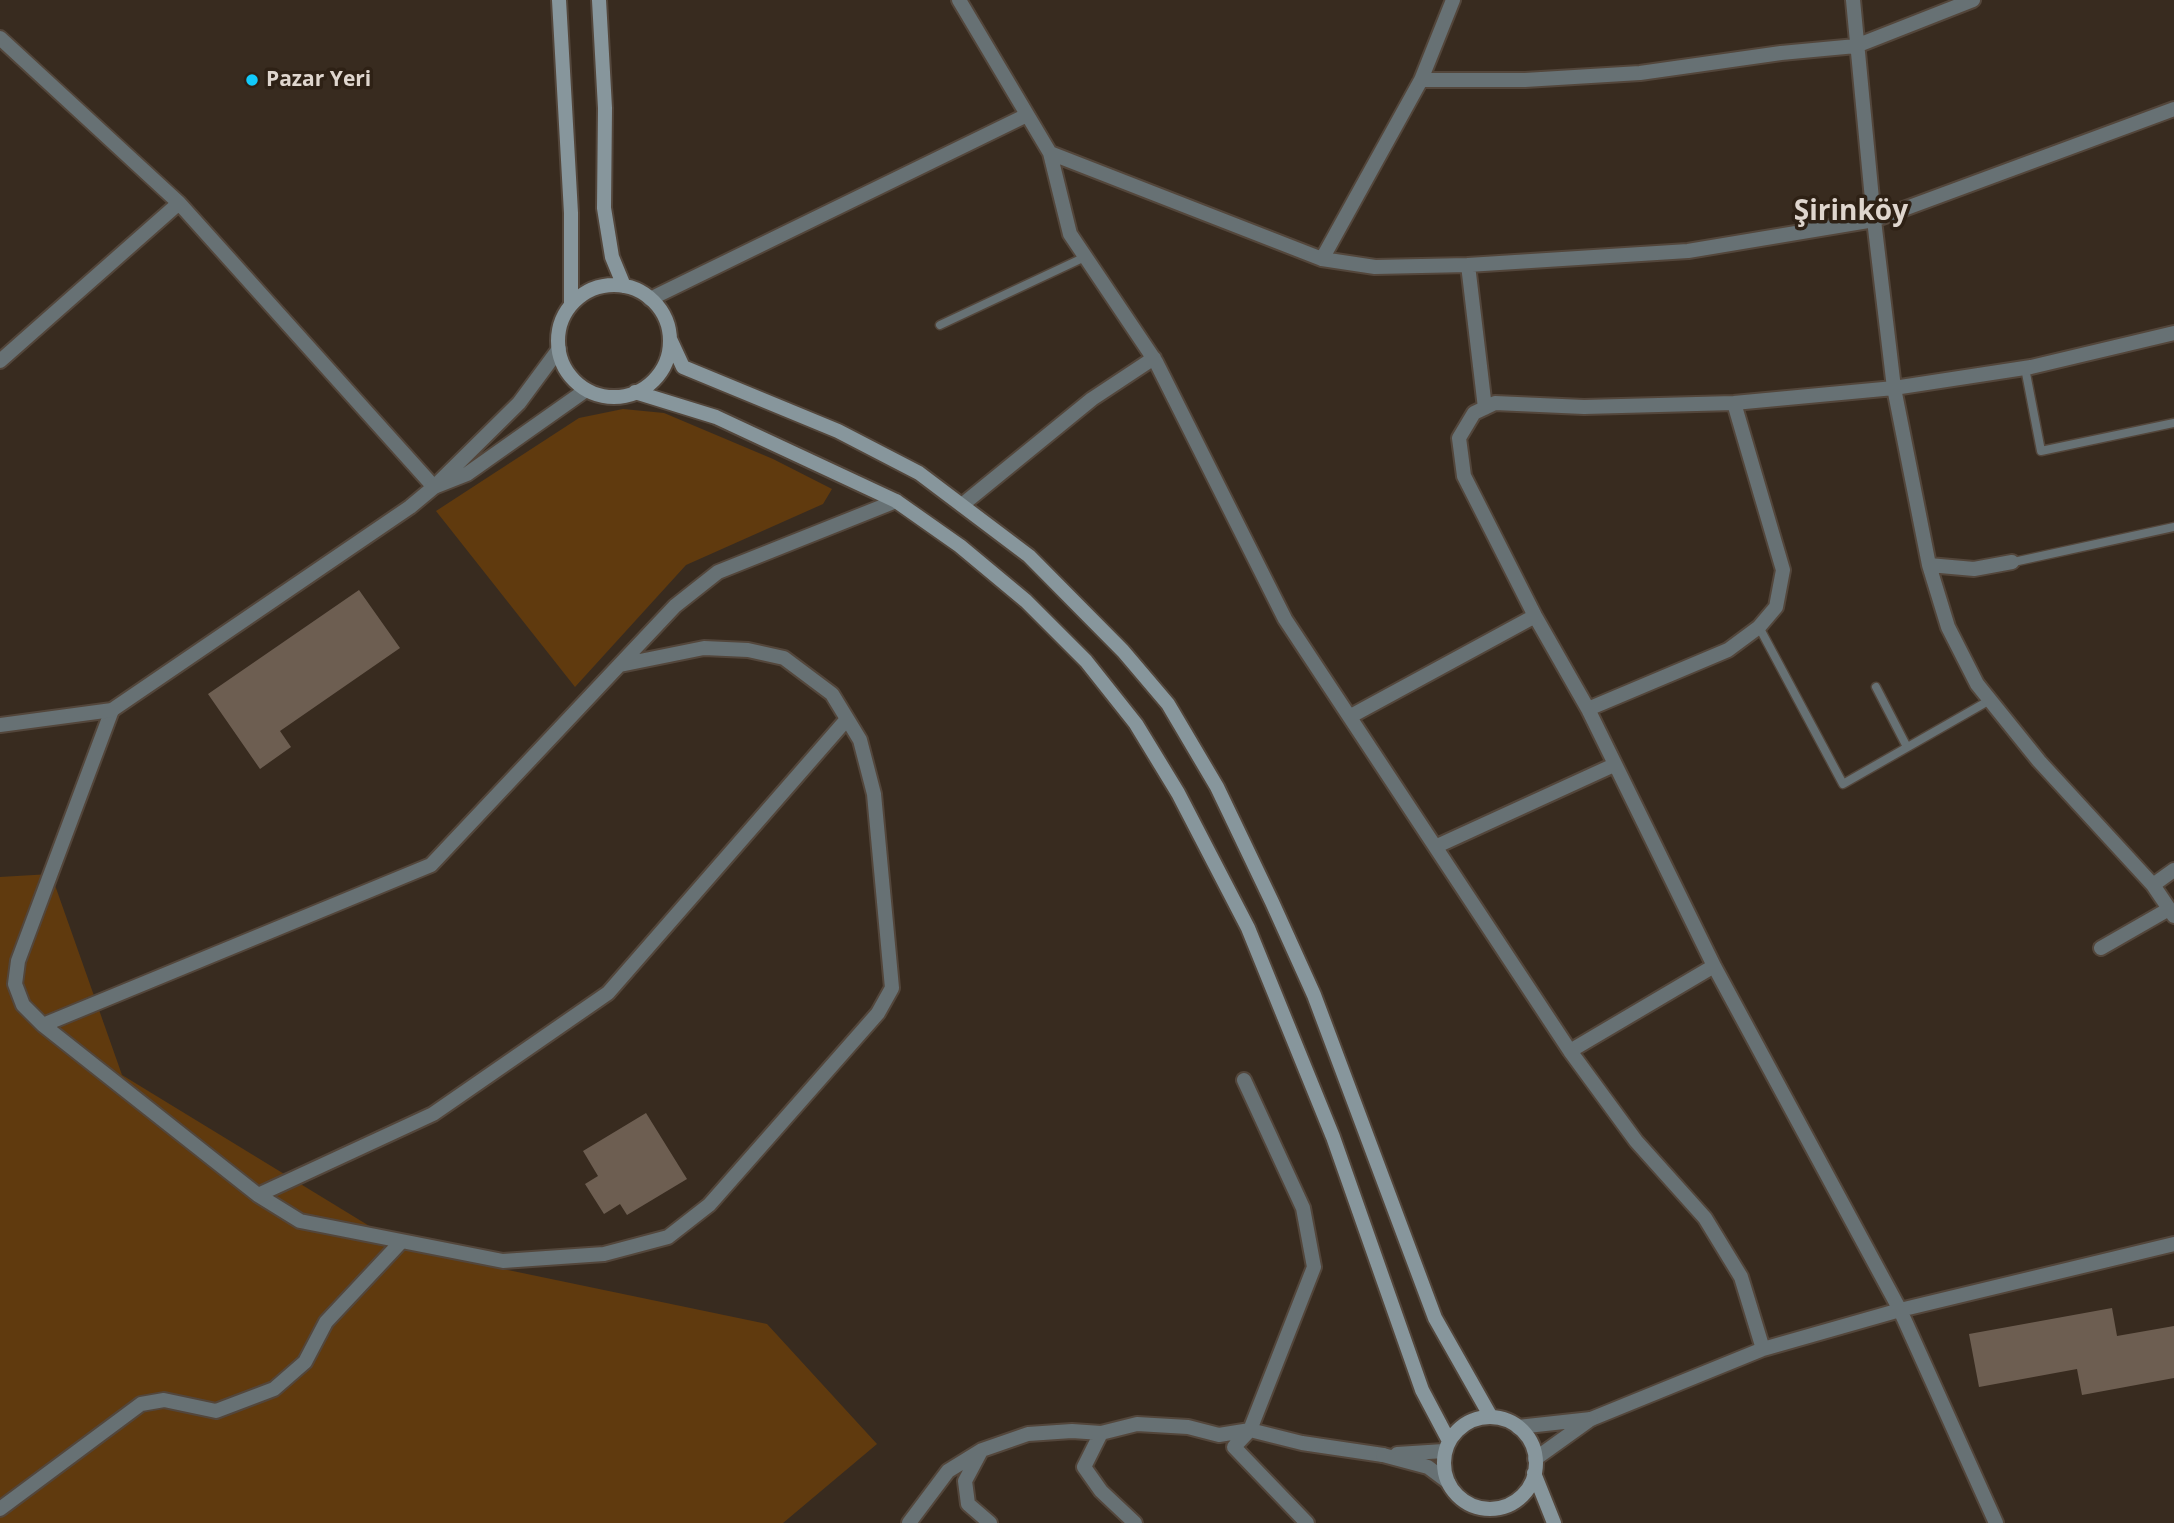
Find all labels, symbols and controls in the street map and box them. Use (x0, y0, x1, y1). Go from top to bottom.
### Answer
place label: Pazar Yeri (266, 67, 371, 93)
marker: Pazar Yeri (244, 72, 260, 88)
district label: Şirinköy (1794, 195, 1908, 229)

